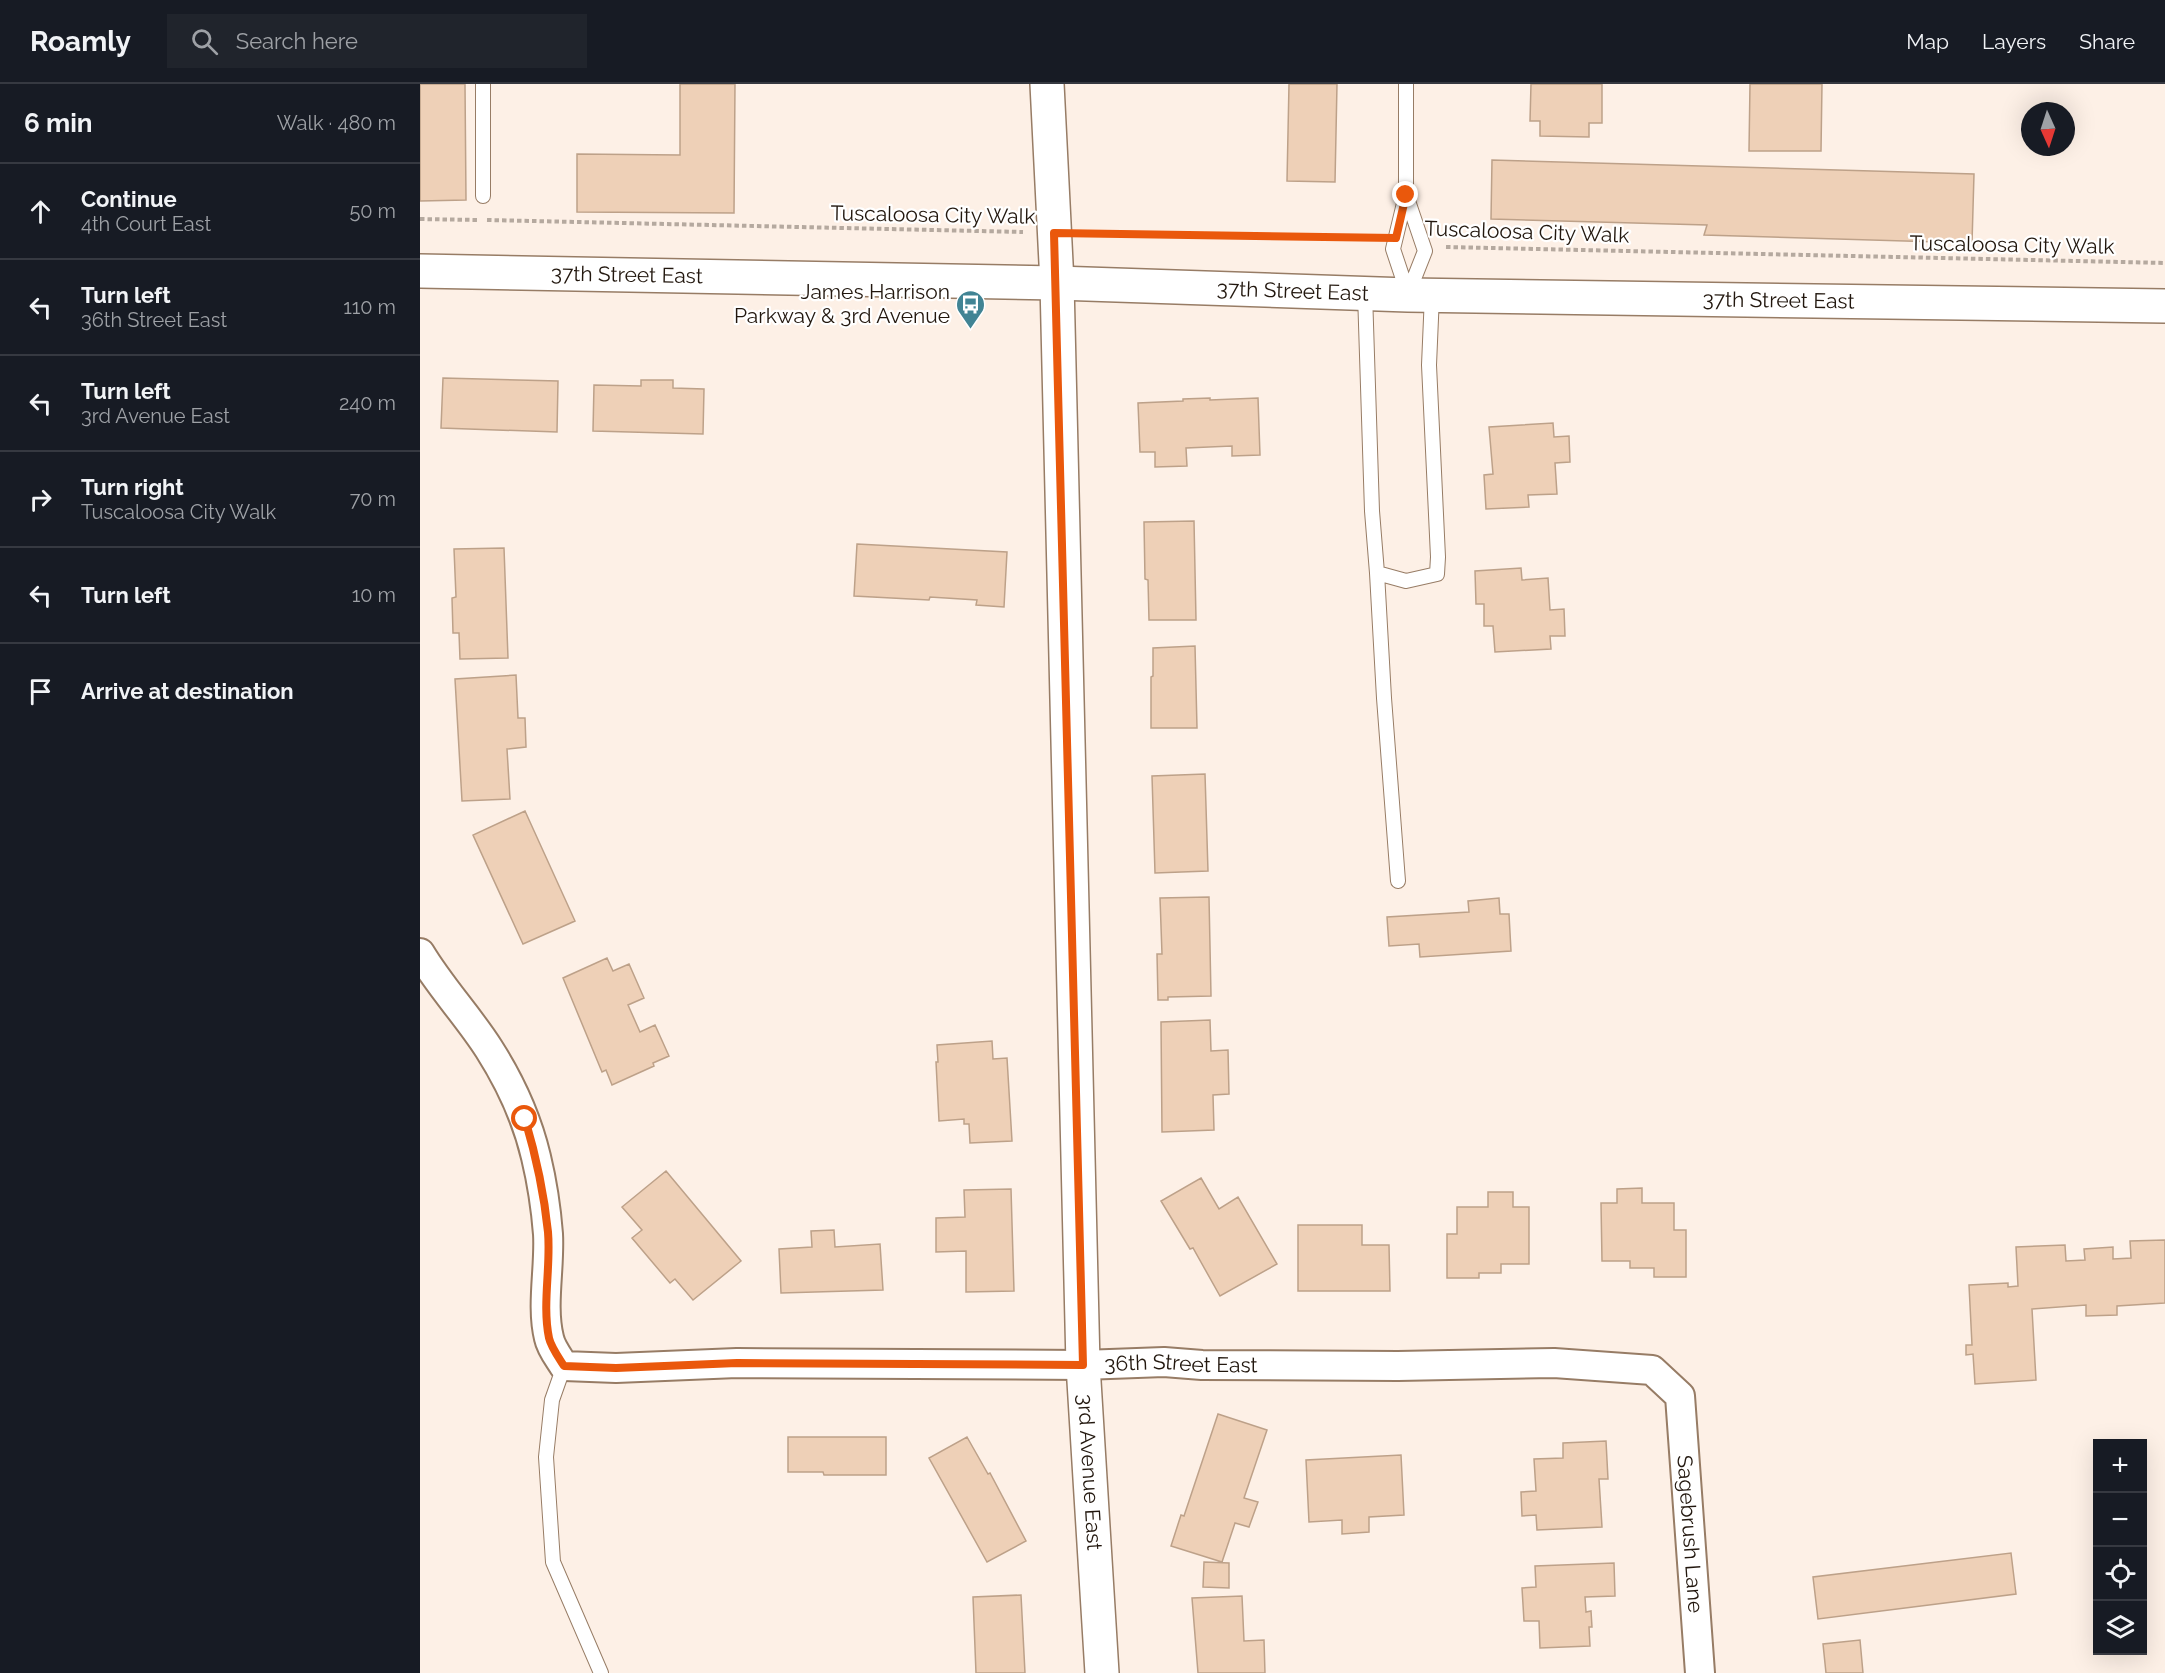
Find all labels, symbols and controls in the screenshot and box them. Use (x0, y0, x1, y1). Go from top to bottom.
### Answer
search box (167, 14, 587, 68)
text: Roamly (30, 25, 131, 58)
icon: search (188, 25, 221, 58)
text: Search here (236, 28, 358, 54)
text: Map (1906, 29, 1949, 54)
text: Layers (1982, 29, 2046, 54)
text: Share (2079, 29, 2135, 54)
north arrow (2021, 102, 2075, 156)
text: 6 min (24, 108, 93, 138)
text: Walk · 480 m (277, 111, 396, 135)
route end (1392, 181, 1418, 207)
text: Continue (81, 186, 177, 212)
icon: ahead (24, 195, 57, 228)
text: 50 m (349, 199, 396, 223)
street label: Tuscaloosa City Walk (830, 200, 1036, 229)
text: 4th Court East (81, 212, 211, 236)
street label: Tuscaloosa City Walk (1424, 215, 1630, 248)
street label: Tuscaloosa City Walk (1909, 230, 2115, 259)
street label: 37th Street East (551, 260, 703, 288)
street label: 37th Street East (1216, 275, 1369, 306)
place label: James Harrison Parkway & 3rd Avenue (734, 279, 950, 328)
text: Turn left (81, 282, 171, 308)
street label: 37th Street East (1702, 286, 1855, 313)
bus stop icon: James Harrison Parkway & 3rd Avenue (955, 288, 987, 330)
icon: left (24, 291, 57, 324)
text: 110 m (343, 295, 396, 319)
text: 36th Street East (81, 308, 227, 332)
text: Turn left (81, 378, 171, 404)
icon: left (24, 387, 57, 420)
text: 240 m (339, 391, 396, 415)
text: 3rd Avenue East (81, 404, 230, 428)
text: Turn right (81, 474, 184, 500)
icon: right (24, 483, 57, 516)
text: 70 m (350, 487, 396, 511)
text: Tuscaloosa City Walk (81, 500, 276, 524)
icon: left (24, 579, 57, 612)
text: Turn left (81, 582, 171, 608)
text: 10 m (352, 583, 396, 607)
icon: arrive (24, 675, 57, 708)
text: Arrive at destination (81, 678, 294, 704)
route start (511, 1105, 537, 1131)
street label: 36th Street East (1104, 1349, 1258, 1377)
street label: 3rd Avenue East (1073, 1393, 1107, 1551)
map controls (2093, 1439, 2147, 1655)
button: + (2093, 1439, 2147, 1493)
street label: Sagebrush Lane (1672, 1454, 1709, 1614)
button: − (2093, 1493, 2147, 1547)
button: locate (2093, 1547, 2147, 1601)
button: layers (2093, 1601, 2147, 1655)

